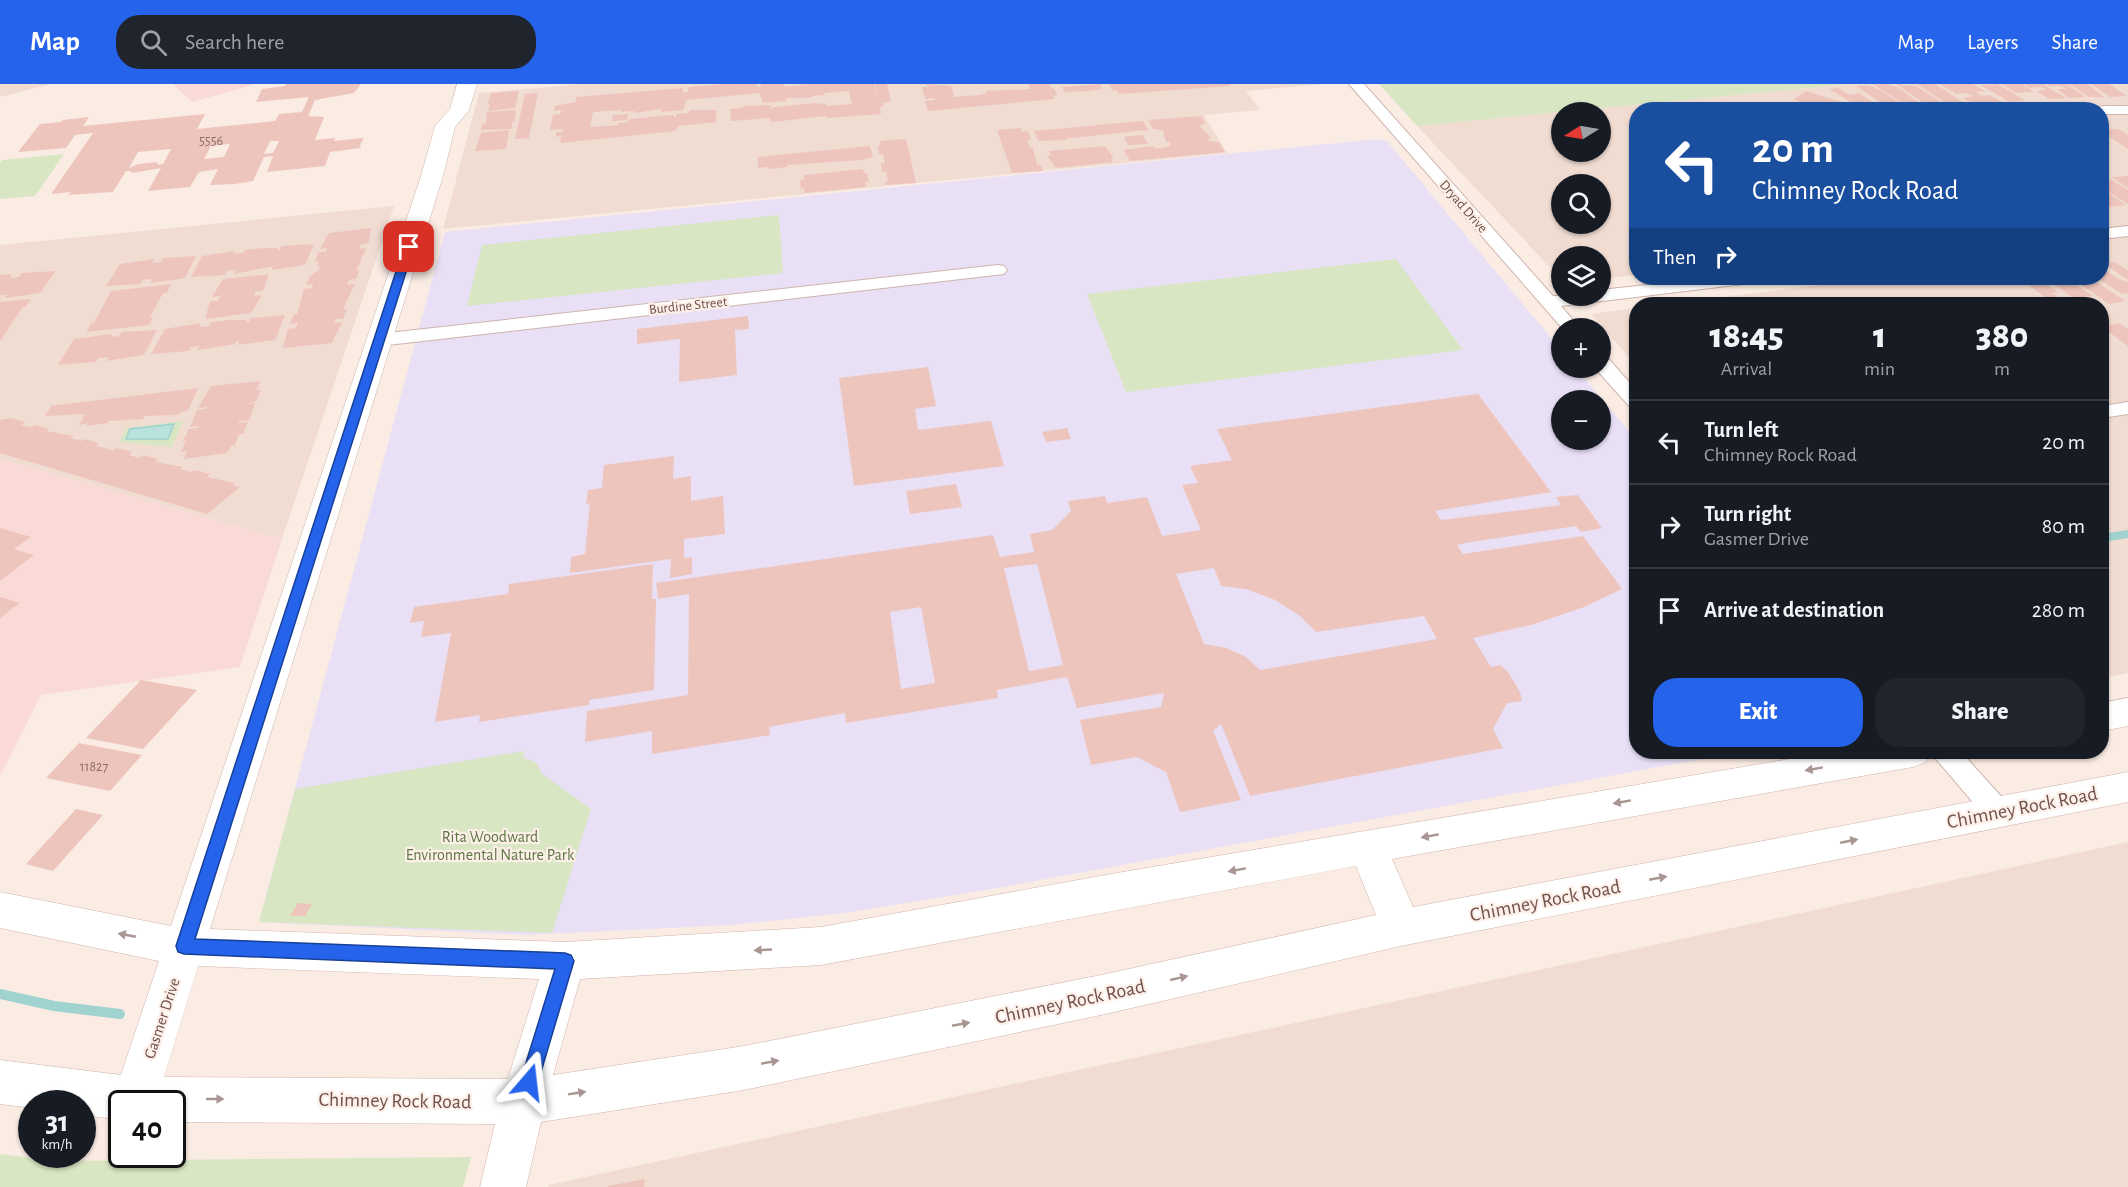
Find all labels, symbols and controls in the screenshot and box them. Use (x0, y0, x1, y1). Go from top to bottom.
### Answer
search box (116, 15, 536, 69)
icon: search (137, 26, 170, 59)
text: Map (30, 28, 80, 56)
text: Search here (185, 31, 284, 53)
text: Map (1898, 32, 1934, 53)
text: Layers (1967, 32, 2018, 53)
text: Share (2051, 32, 2098, 53)
north arrow (1551, 102, 1611, 162)
map controls (1551, 102, 1611, 450)
icon: left (1653, 126, 1731, 204)
text: 20 m (1752, 128, 1834, 170)
house number: 5556 (199, 134, 223, 148)
button: search (1551, 174, 1611, 234)
text: Chimney Rock Road (1752, 177, 1958, 204)
street label: Dryad Drive (1437, 178, 1490, 236)
pin (383, 221, 434, 272)
icon: arrive (392, 230, 425, 263)
icon: right (1709, 240, 1742, 273)
button: layers (1551, 246, 1611, 306)
text: Then (1653, 246, 1697, 268)
street label: Burdine Street (648, 295, 728, 317)
button: + (1551, 318, 1611, 378)
text: 18:45 (1710, 318, 1783, 354)
text: 1 (1873, 318, 1886, 354)
text: 380 (1976, 318, 2028, 354)
text: Arrival (1721, 359, 1772, 379)
text: min (1864, 359, 1895, 379)
text: m (1994, 359, 2010, 379)
button: − (1551, 390, 1611, 450)
text: Turn left (1704, 419, 1778, 441)
icon: left (1653, 426, 1686, 459)
text: 20 m (2042, 431, 2085, 453)
text: Chimney Rock Road (1704, 445, 1857, 465)
text: Turn right (1704, 503, 1791, 525)
icon: right (1653, 510, 1686, 543)
text: 80 m (2042, 515, 2085, 537)
text: Gasmer Drive (1704, 529, 1809, 549)
icon: arrive (1653, 594, 1686, 627)
text: Arrive at destination (1704, 599, 1884, 621)
text: 280 m (2032, 599, 2085, 621)
button: Exit (1653, 678, 1863, 747)
button: Share (1875, 678, 2085, 747)
house number: 11827 (80, 760, 108, 774)
one-way arrow (1804, 765, 1823, 774)
street label: Chimney Rock Road (1945, 784, 2099, 832)
one-way arrow (1612, 798, 1631, 807)
park label: Rita Woodward Environmental Nature Park (406, 829, 575, 863)
one-way arrow (1420, 832, 1439, 841)
one-way arrow (1840, 836, 1859, 845)
one-way arrow (1228, 866, 1247, 875)
one-way arrow (1648, 873, 1667, 882)
street label: Chimney Rock Road (1468, 877, 1622, 925)
one-way arrow (117, 930, 136, 939)
one-way arrow (753, 945, 772, 954)
one-way arrow (1170, 972, 1188, 982)
street label: Gasmer Drive (141, 976, 183, 1061)
street label: Chimney Rock Road (993, 976, 1147, 1028)
one-way arrow (951, 1019, 970, 1028)
position arrow (497, 1050, 561, 1114)
one-way arrow (760, 1057, 779, 1067)
one-way arrow (568, 1089, 587, 1098)
speed limit sign: 40 (108, 1090, 186, 1168)
street label: Chimney Rock Road (318, 1090, 472, 1112)
one-way arrow (205, 1094, 224, 1104)
text: 31 (45, 1107, 69, 1137)
text: km/h (42, 1137, 72, 1152)

